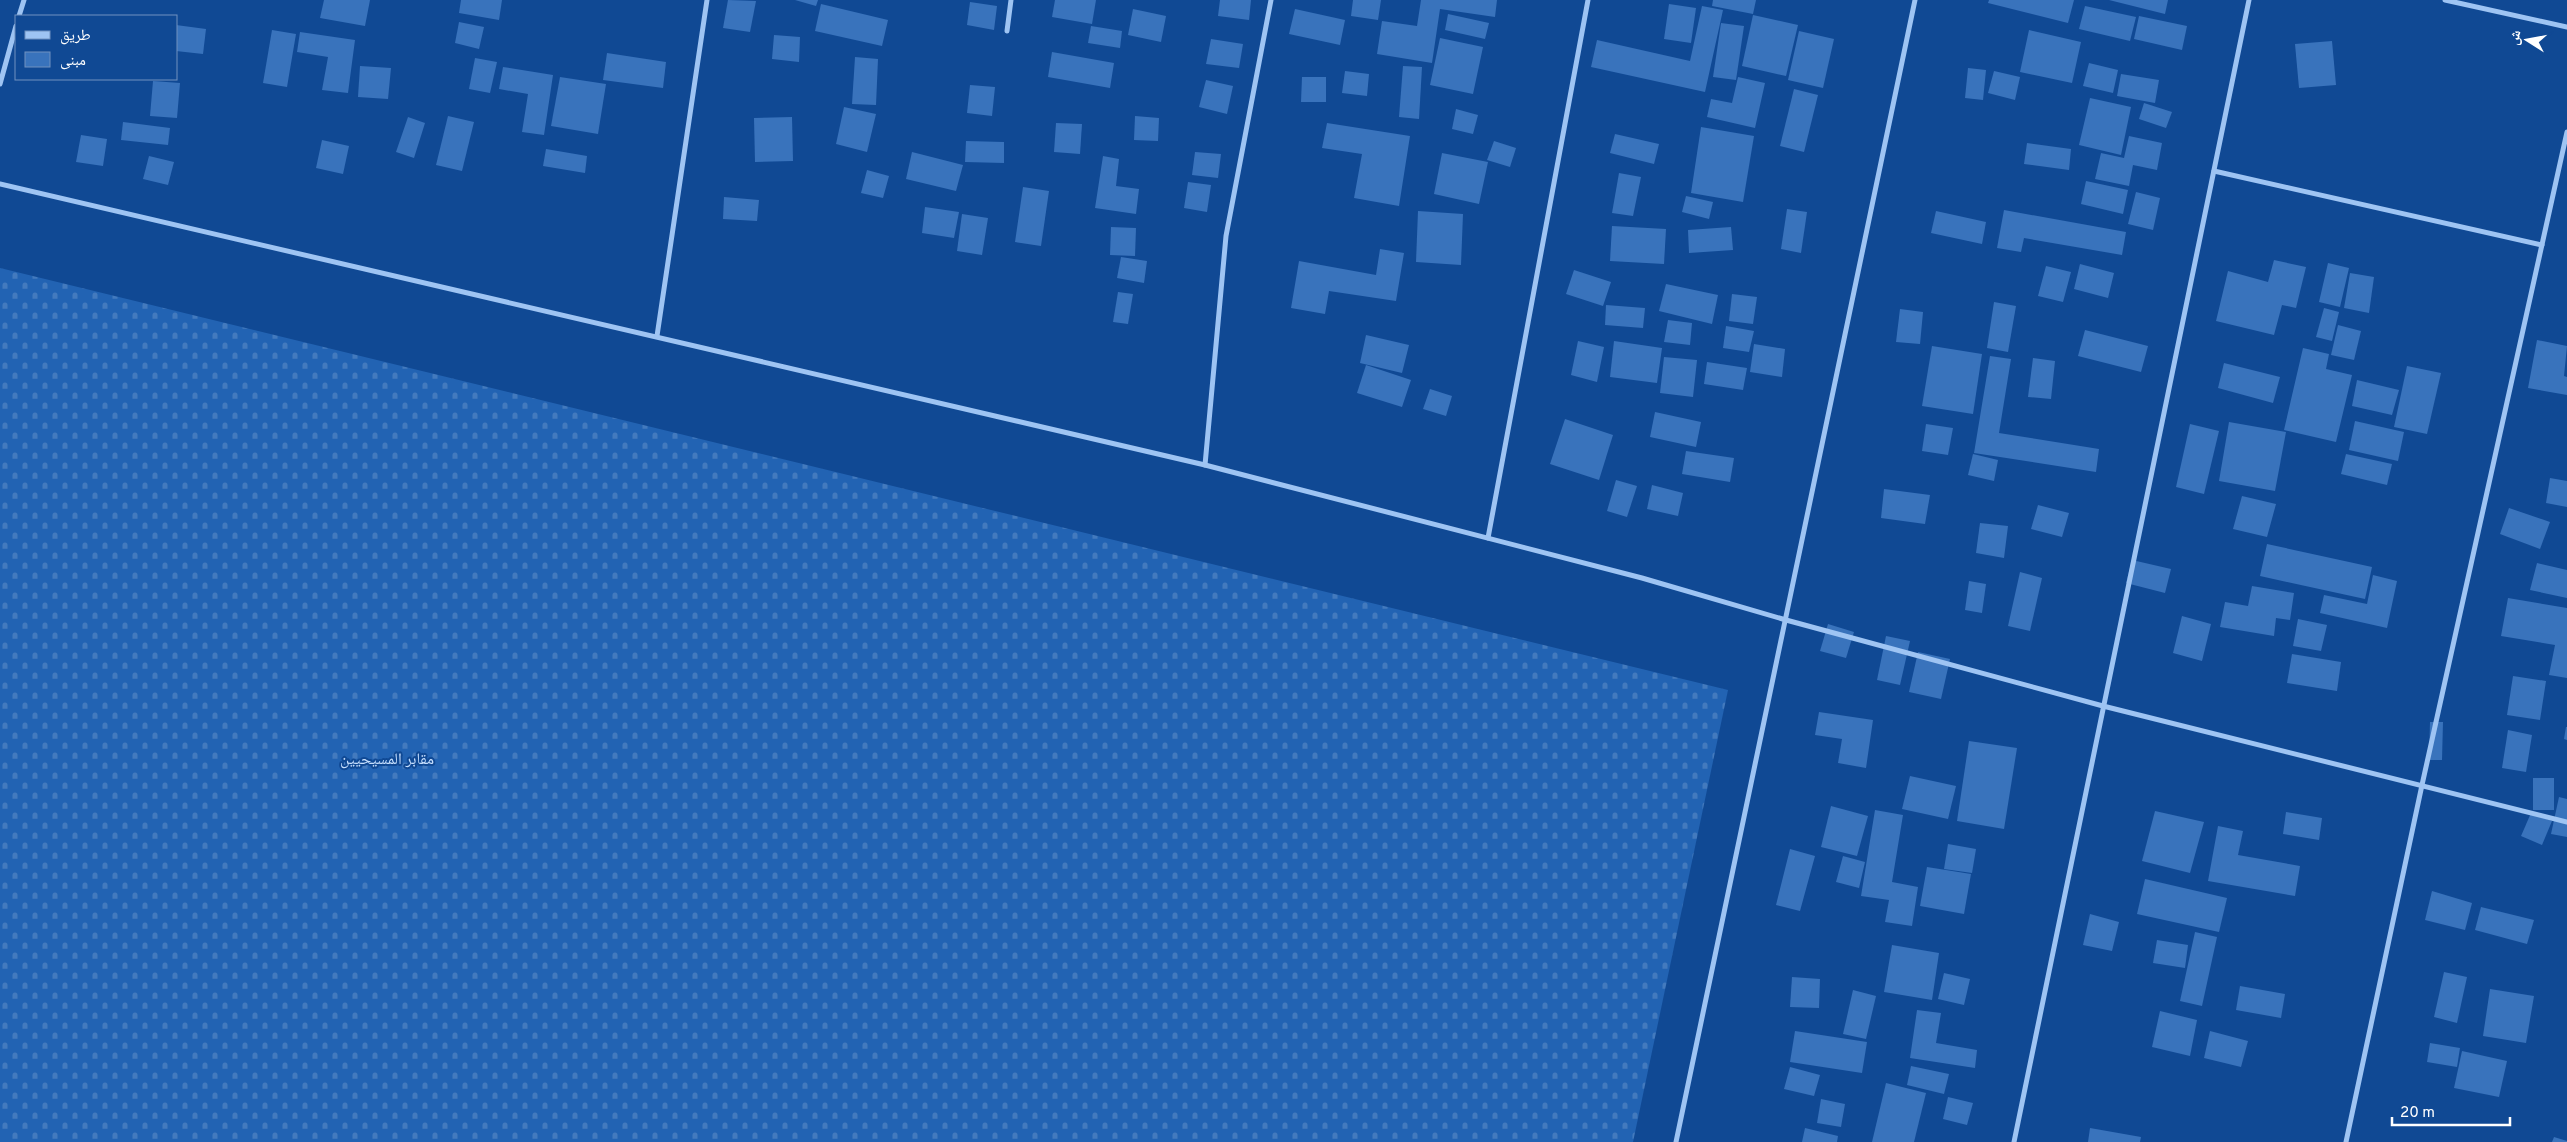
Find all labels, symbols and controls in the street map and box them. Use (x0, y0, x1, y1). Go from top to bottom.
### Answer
legend (15, 15, 178, 80)
north arrow (2502, 15, 2552, 65)
text: طريق (60, 27, 91, 46)
text: ش (2506, 29, 2525, 47)
text: مبنى (60, 52, 86, 71)
park label: مقابر المسيحيين (340, 750, 434, 770)
scale bar (2392, 1094, 2510, 1126)
text: 20 m (2400, 1104, 2435, 1123)

